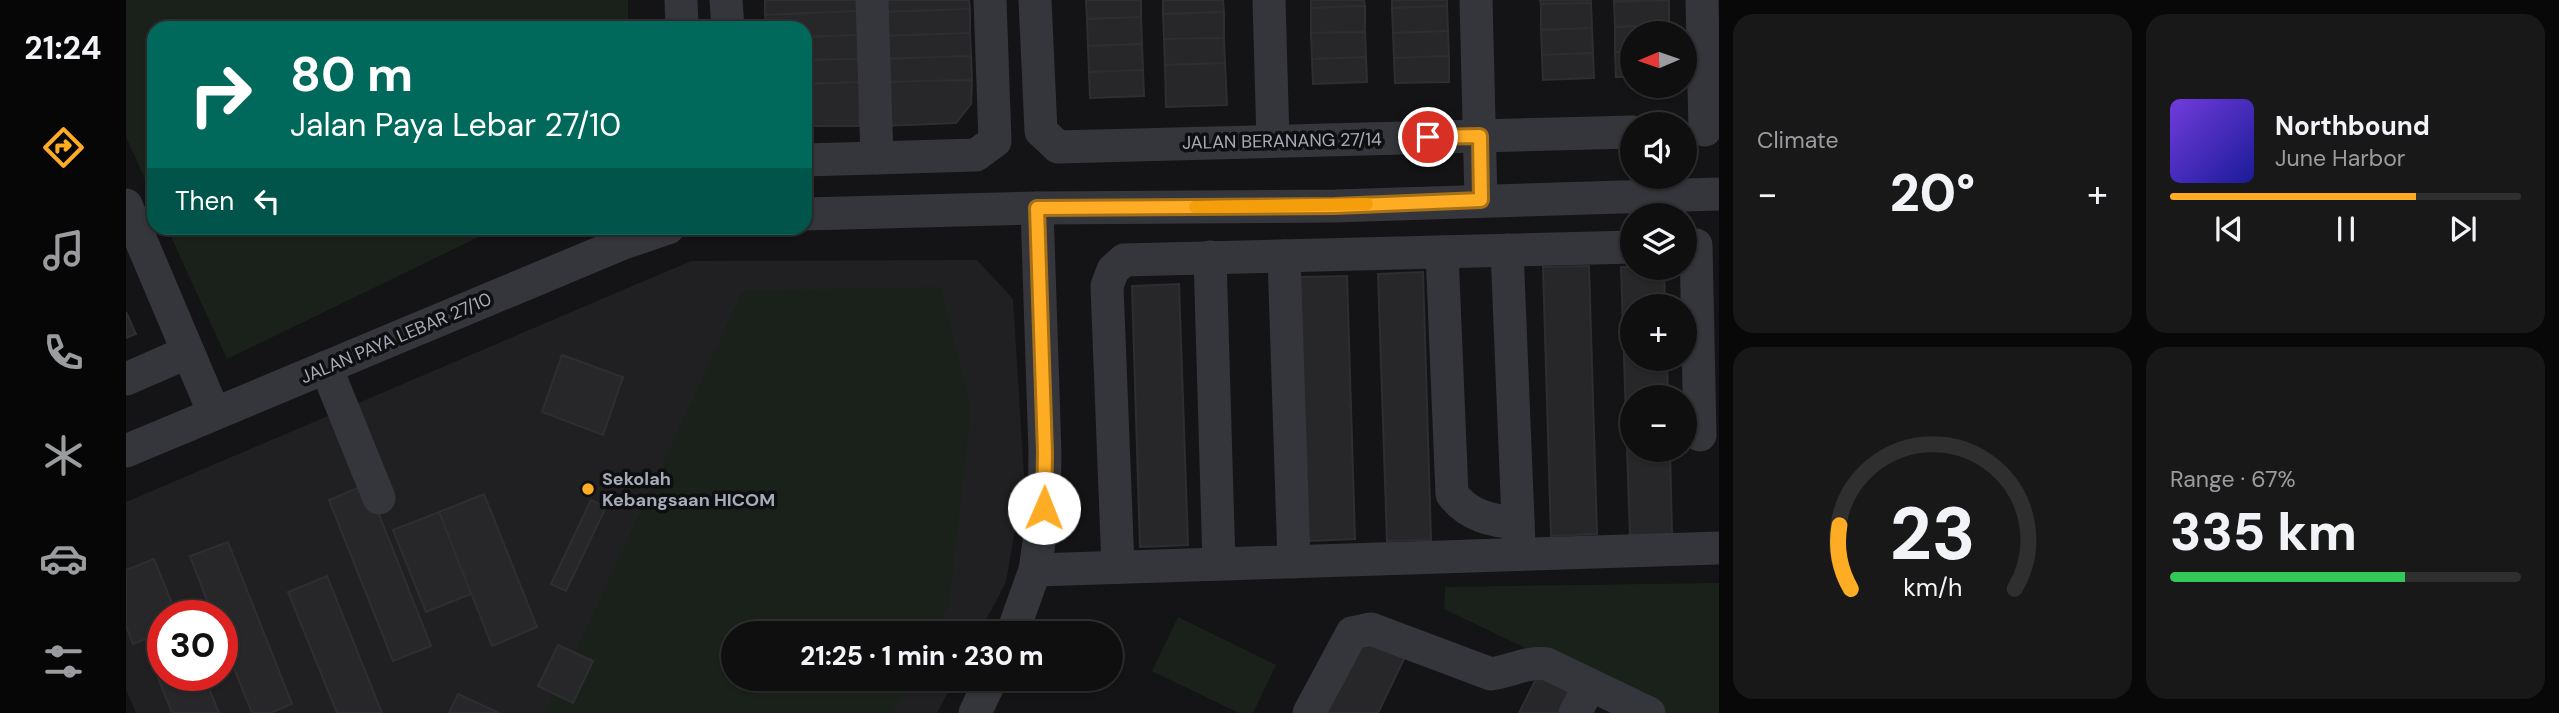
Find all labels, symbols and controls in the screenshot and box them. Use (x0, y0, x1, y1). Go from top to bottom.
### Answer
north arrow (1620, 21, 1698, 98)
map controls (1620, 21, 1697, 462)
text: 21:24 (24, 27, 102, 69)
text: 80 m (290, 42, 413, 106)
icon: right (175, 49, 266, 140)
text: Jalan Paya Lebar 27/10 (290, 104, 621, 146)
pin (1398, 107, 1458, 167)
text: Northbound (2275, 109, 2430, 143)
button: sound (1620, 112, 1697, 189)
icon: arrive (1409, 118, 1447, 156)
icon: directions (39, 123, 88, 172)
text: Climate (1757, 125, 1839, 155)
street label: JALAN BERANANG 27/14 (1182, 127, 1382, 155)
text: June Harbor (2275, 143, 2405, 173)
text: 20° (1890, 159, 1975, 227)
text: − (1757, 169, 1778, 219)
text: + (2087, 169, 2108, 219)
icon: left (248, 182, 286, 220)
text: Then (175, 184, 234, 218)
button: layers (1620, 203, 1697, 280)
icon: previous (2210, 210, 2248, 248)
icon: pause (2327, 210, 2365, 248)
icon: next (2444, 210, 2482, 248)
icon: music (39, 226, 88, 275)
street label: JALAN PAYA LEBAR 27/10 (297, 287, 495, 389)
button: + (1620, 294, 1697, 371)
icon: phone (39, 328, 88, 377)
button: − (1620, 385, 1697, 462)
icon: climate (39, 431, 88, 480)
text: Range · 67% (2170, 464, 2296, 494)
place label: Sekolah Kebangsaan HICOM (602, 467, 775, 512)
position arrow (1007, 471, 1081, 545)
marker: Sekolah Kebangsaan HICOM (580, 481, 596, 497)
text: 23 (1890, 487, 1975, 582)
text: 335 km (2170, 498, 2357, 566)
icon: car (39, 534, 88, 583)
text: km/h (1903, 571, 1962, 604)
speed limit sign: 30 (147, 600, 238, 691)
icon: filters (39, 637, 88, 686)
text: 21:25 · 1 min · 230 m (800, 639, 1044, 673)

